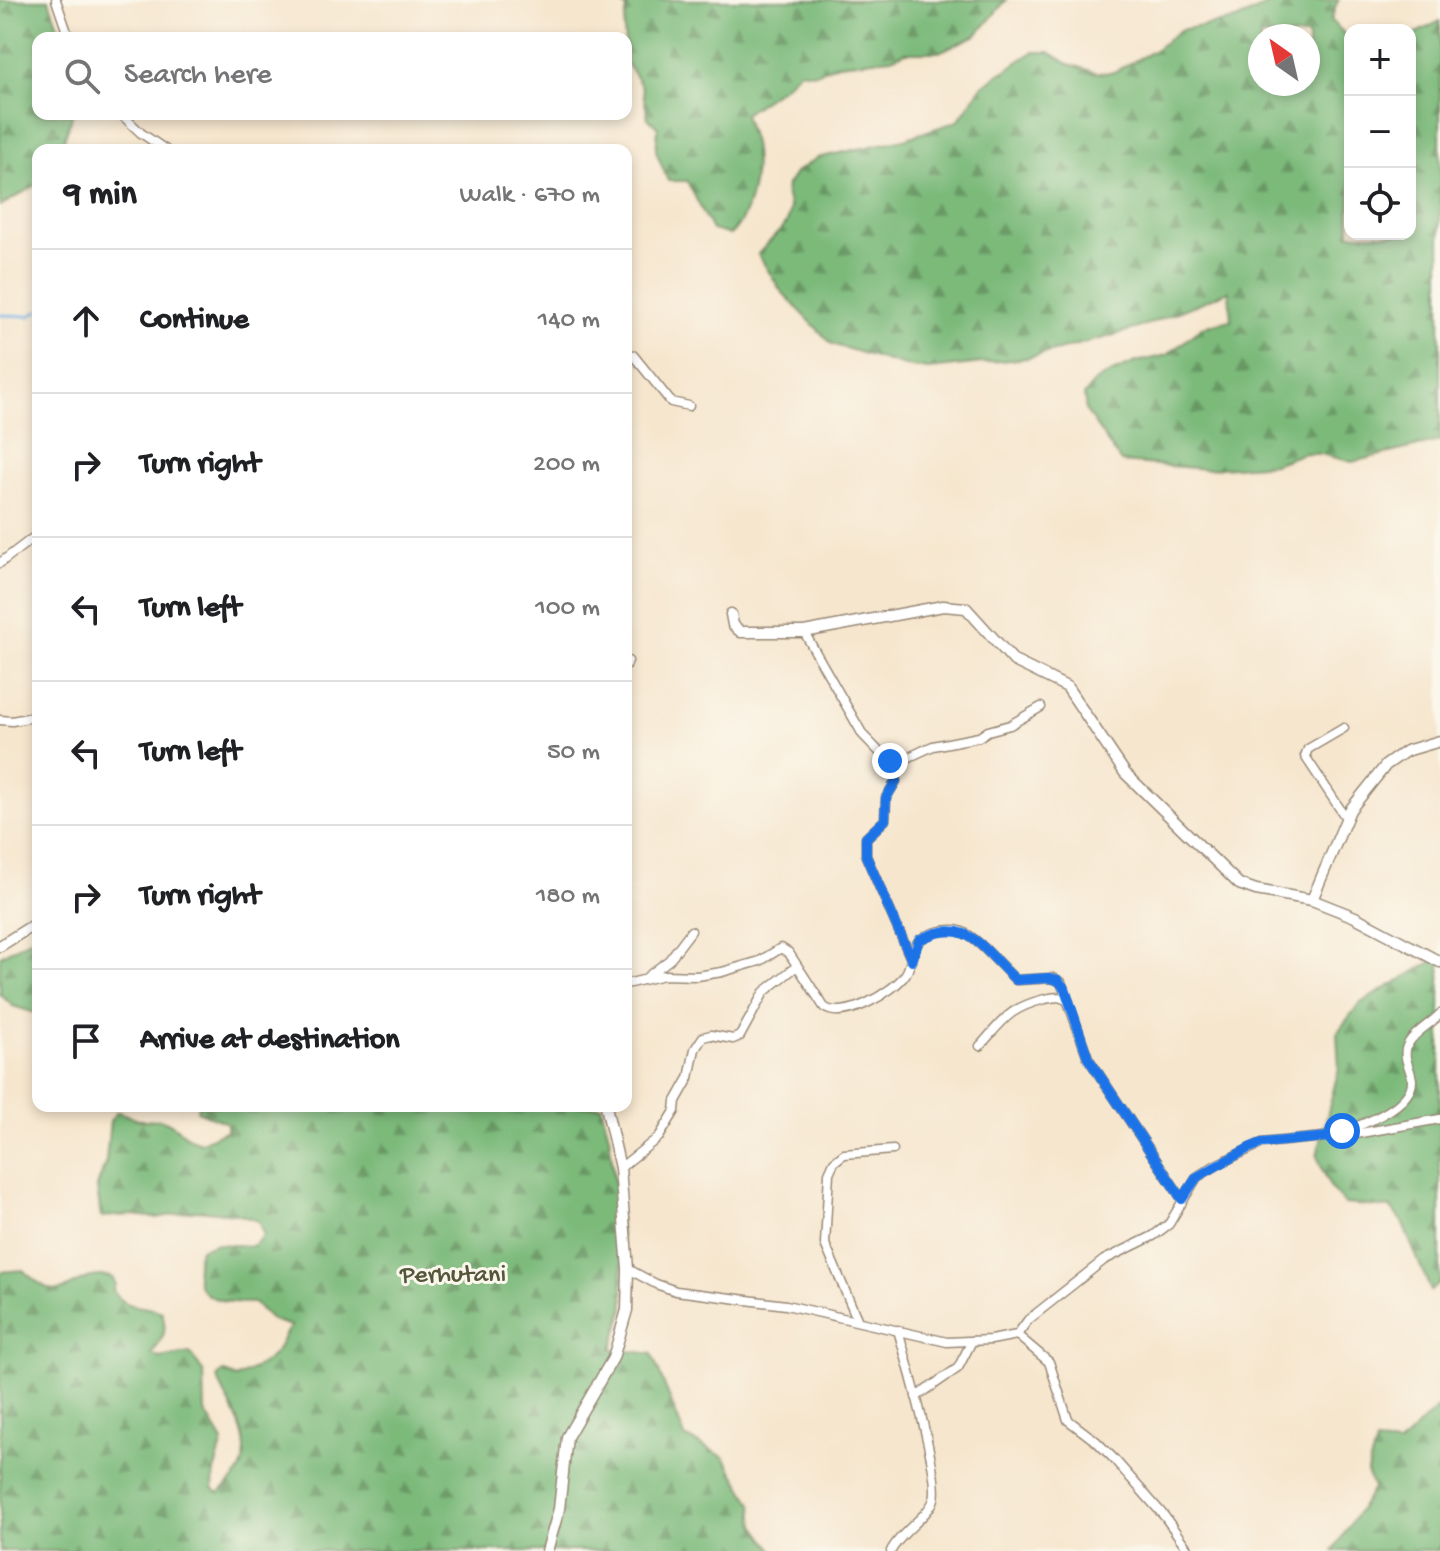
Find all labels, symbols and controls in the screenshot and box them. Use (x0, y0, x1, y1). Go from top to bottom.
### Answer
north arrow (1248, 24, 1320, 96)
map controls (1344, 24, 1416, 240)
button: + (1344, 24, 1416, 96)
search box (32, 32, 632, 120)
icon: search (60, 54, 104, 98)
text: Search here (124, 59, 272, 94)
button: − (1344, 96, 1416, 168)
button: locate (1344, 168, 1416, 240)
text: 9 min (64, 176, 137, 216)
text: Walk · 670 m (460, 181, 600, 212)
icon: ahead (64, 299, 108, 343)
text: Continue (140, 304, 249, 339)
text: 140 m (538, 306, 600, 337)
icon: right (64, 443, 108, 487)
text: Turn right (140, 448, 260, 483)
text: 200 m (533, 450, 600, 481)
icon: left (64, 587, 108, 631)
text: Turn left (140, 592, 241, 627)
text: 100 m (535, 594, 600, 625)
icon: left (64, 731, 108, 775)
text: Turn left (140, 736, 241, 771)
text: 50 m (547, 738, 600, 769)
route end (872, 743, 908, 779)
icon: right (64, 875, 108, 919)
text: Turn right (140, 880, 260, 915)
text: 180 m (536, 882, 600, 913)
icon: arrive (64, 1019, 108, 1063)
text: Arrive at destination (140, 1024, 400, 1059)
route start (1324, 1113, 1360, 1149)
park label: Perhutani (399, 1261, 506, 1292)

